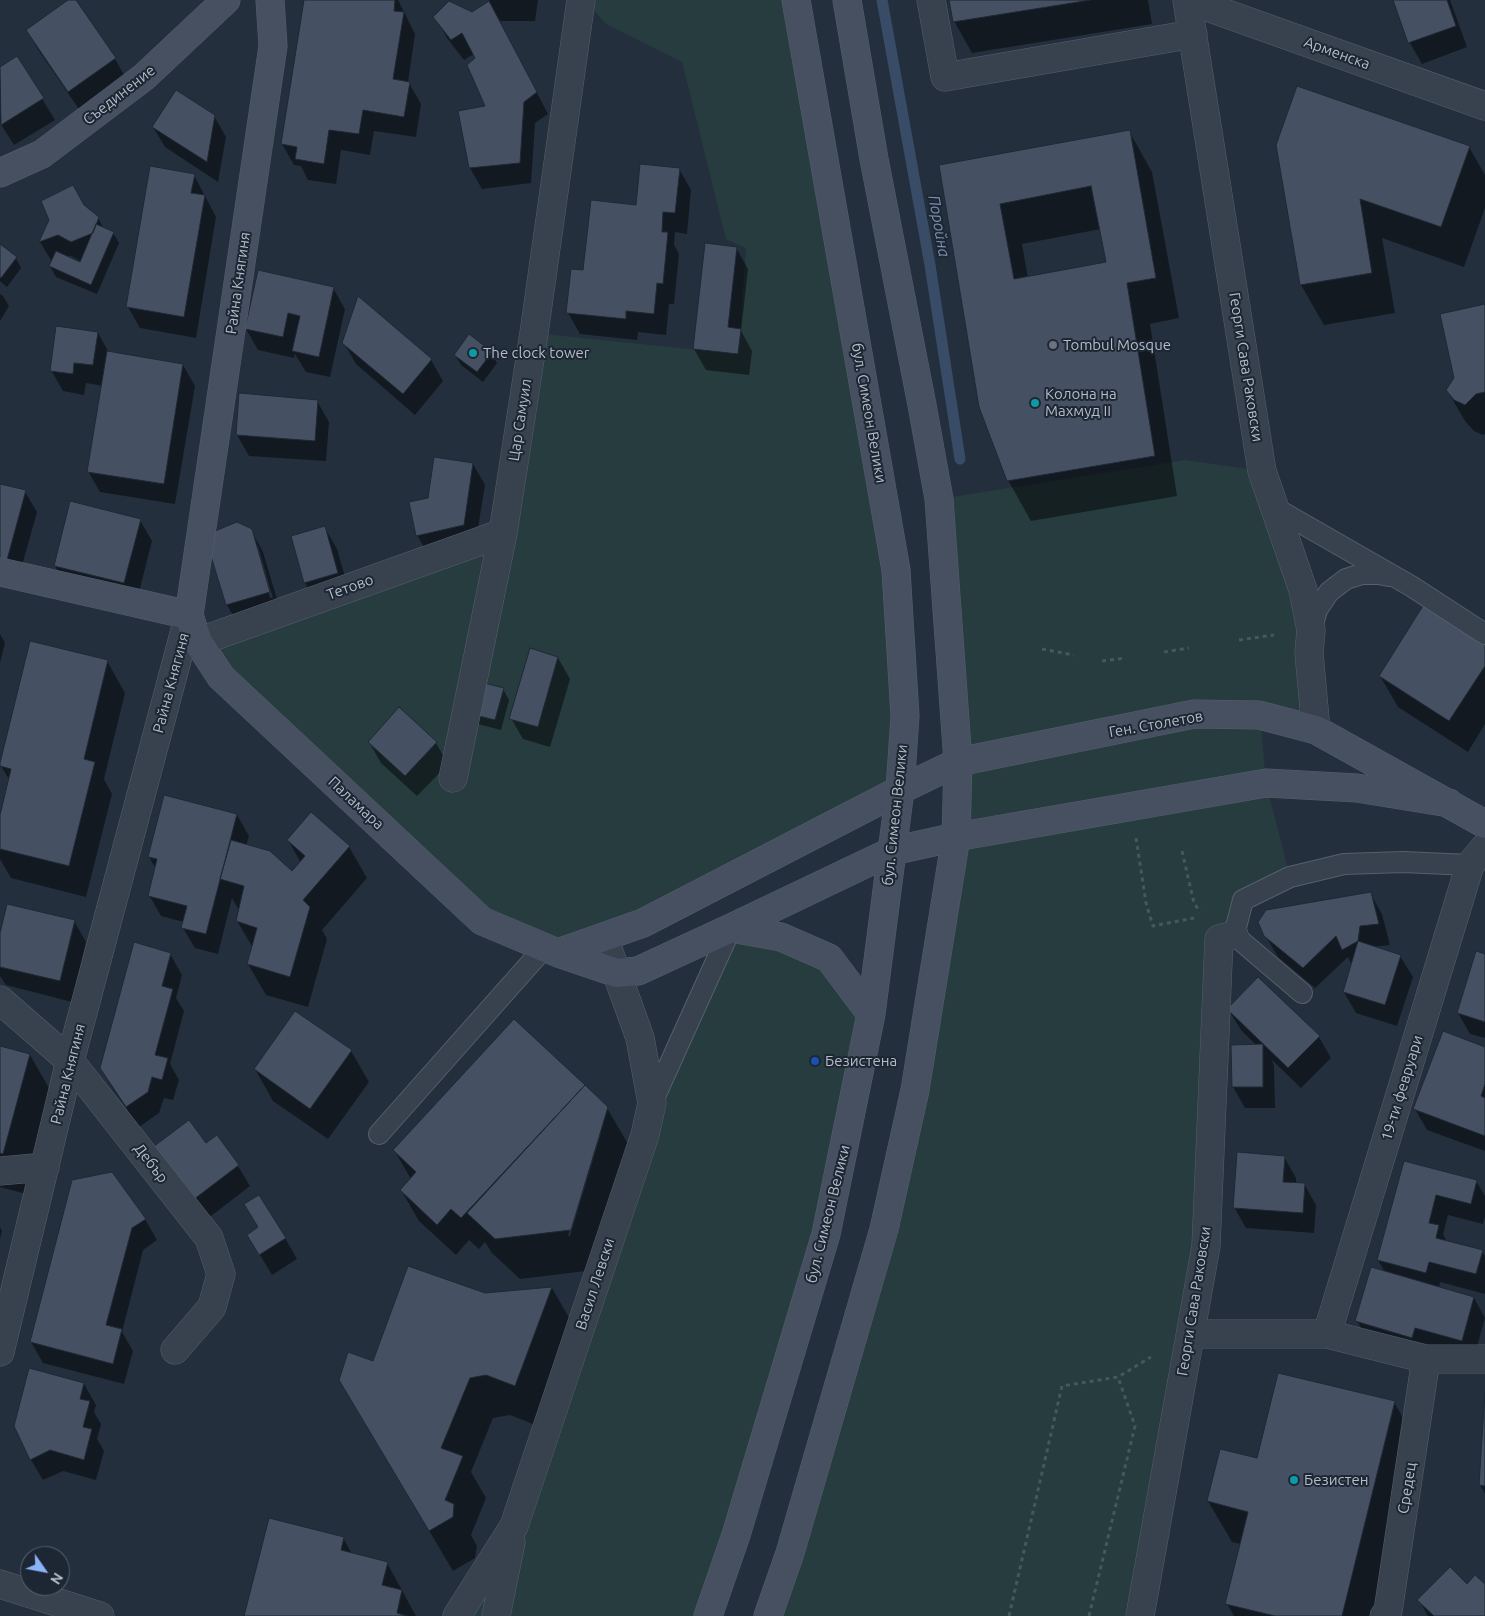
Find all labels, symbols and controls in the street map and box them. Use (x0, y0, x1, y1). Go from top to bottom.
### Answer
street label: Арменска (1302, 33, 1372, 73)
street label: Съединение (79, 61, 159, 129)
water label: Поройна (924, 194, 954, 258)
street label: Райна Княгиня (222, 231, 254, 335)
street label: Георги Сава Раковски (1225, 291, 1267, 443)
place label: Tombul Mosque (1063, 336, 1171, 354)
marker: Tombul Mosque (1047, 339, 1059, 351)
street label: бул. Симеон Велики (848, 342, 890, 484)
place label: The clock tower (483, 344, 589, 362)
marker: The clock tower (467, 347, 479, 359)
street label: Цар Самуил (505, 378, 535, 462)
place label: Колона на Махмуд II (1045, 385, 1117, 420)
marker: Колона на Махмуд II (1029, 397, 1041, 409)
street label: Тетово (324, 570, 376, 604)
street label: Райна Княгиня (149, 631, 193, 735)
street label: Ген. Столетов (1108, 707, 1204, 741)
street label: бул. Симеон Велики (879, 743, 911, 887)
street label: Паламара (324, 773, 388, 833)
street label: Райна Княгиня (47, 1022, 89, 1126)
street label: 19-ти февруари (1377, 1033, 1427, 1143)
place label: Безистена (825, 1052, 897, 1070)
marker: Безистена (809, 1055, 821, 1067)
street label: Дебър (130, 1140, 172, 1186)
street label: бул. Симеон Велики (802, 1143, 854, 1285)
street label: Георги Сава Раковски (1173, 1225, 1215, 1377)
street label: Васил Левски (572, 1236, 618, 1332)
street label: Средец (1394, 1461, 1420, 1515)
place label: Безистен (1304, 1471, 1368, 1489)
marker: Безистен (1288, 1474, 1300, 1486)
north arrow (20, 1546, 70, 1596)
text: N (47, 1570, 66, 1587)

